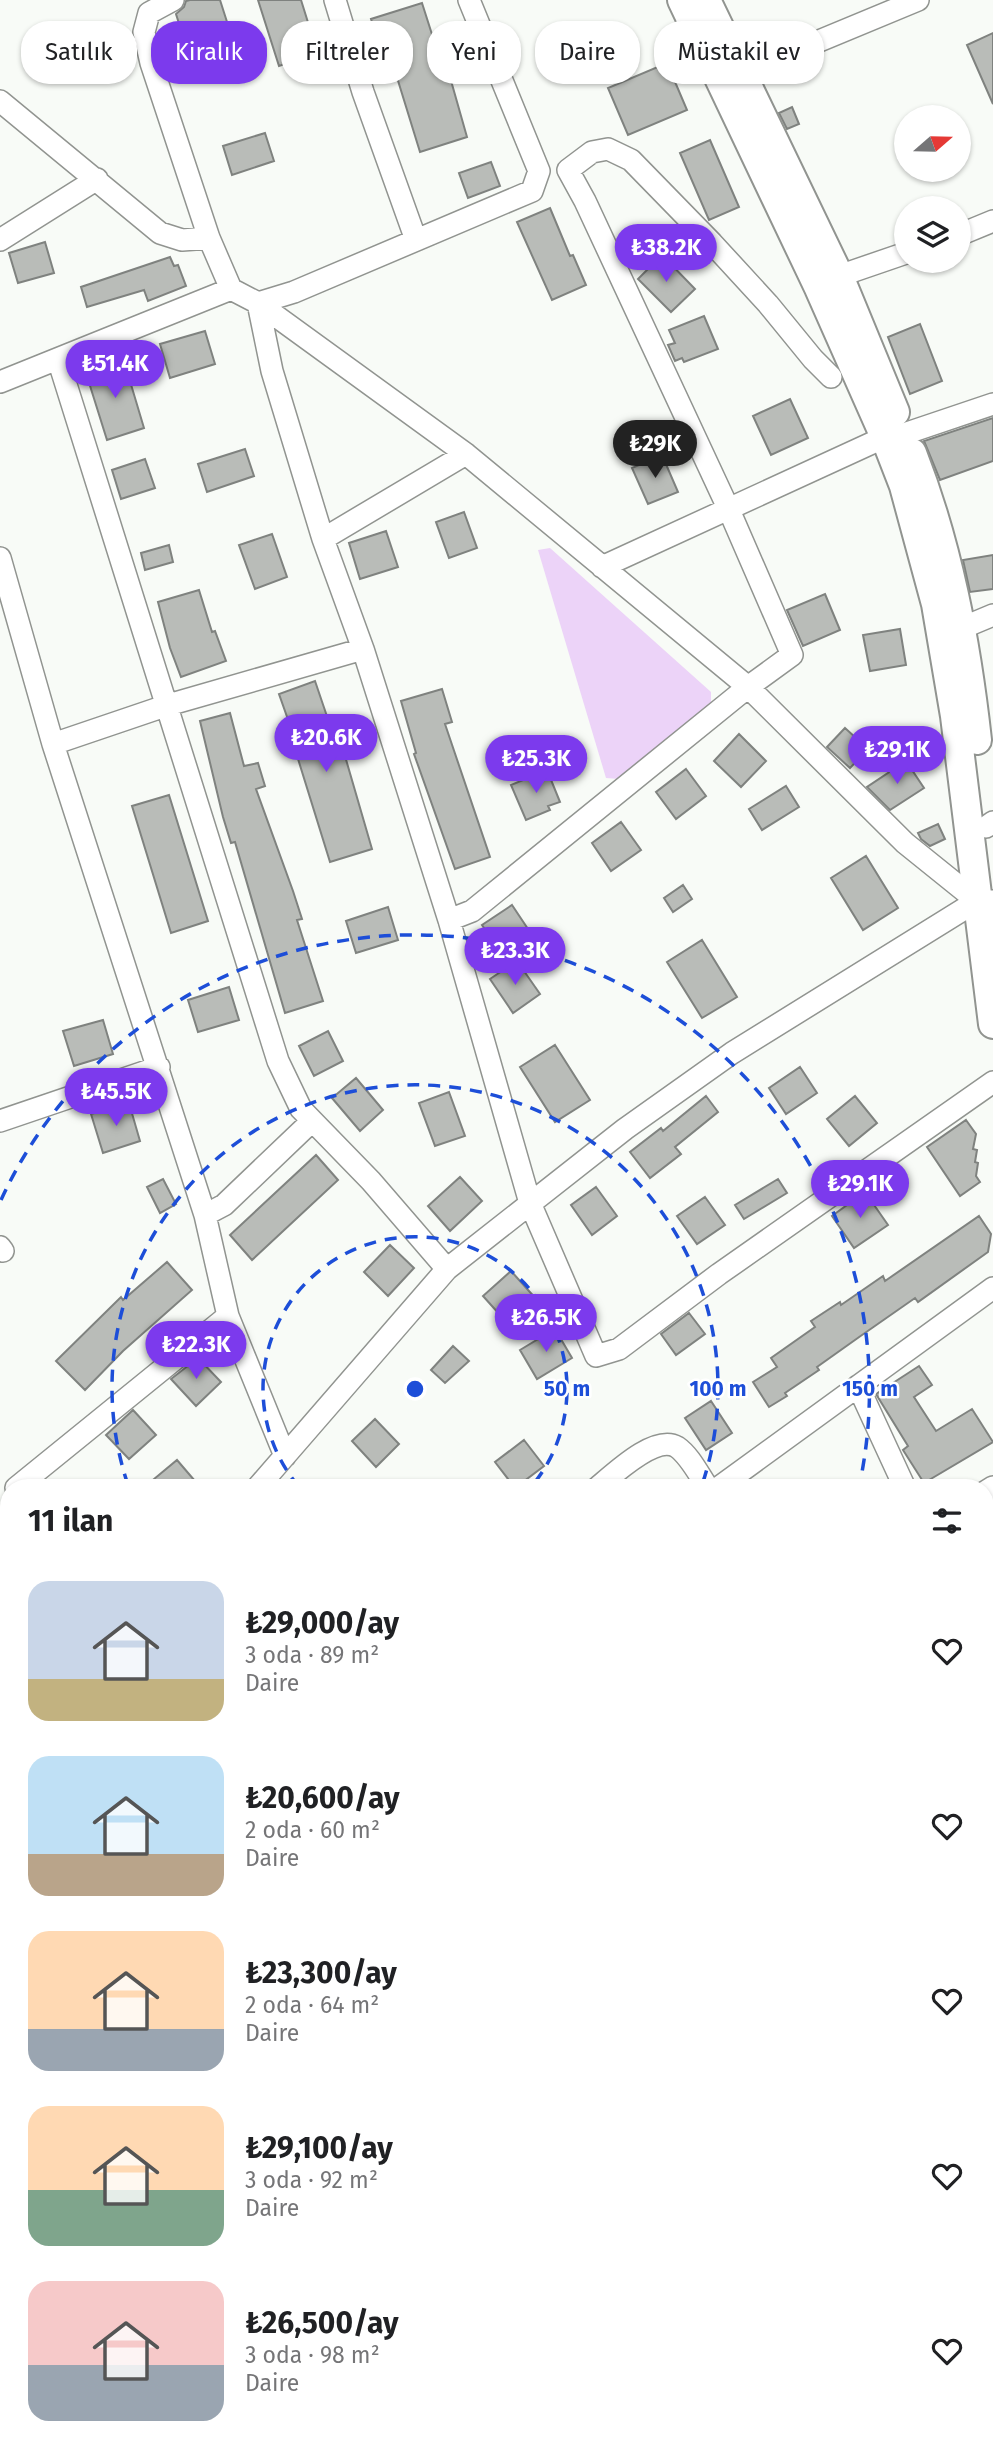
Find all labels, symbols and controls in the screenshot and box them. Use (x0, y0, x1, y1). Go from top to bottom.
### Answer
chip: Satılık (21, 21, 137, 84)
chip: Kiralık (151, 21, 267, 84)
chip: Filtreler (281, 21, 413, 84)
chip: Yeni (427, 21, 521, 84)
chip: Daire (535, 21, 640, 84)
chip: Müstakil ev (654, 21, 824, 84)
north arrow (894, 105, 971, 182)
map controls (894, 105, 971, 273)
button: layers (894, 196, 971, 273)
pin: ₺38.2K (609, 224, 723, 284)
text: ₺38.2K (631, 233, 701, 261)
pin: ₺51.4K (58, 340, 172, 400)
text: ₺51.4K (82, 349, 149, 377)
pin: ₺29K (614, 420, 696, 480)
text: ₺29K (629, 429, 681, 457)
pin: ₺20.6K (269, 714, 383, 774)
text: ₺20.6K (290, 723, 362, 751)
pin: ₺29.1K (840, 726, 954, 786)
text: ₺29.1K (864, 735, 930, 763)
pin: ₺25.3K (479, 736, 593, 795)
text: ₺25.3K (501, 744, 571, 772)
pin: ₺23.3K (458, 928, 572, 987)
text: ₺23.3K (480, 936, 550, 964)
pin: ₺45.5K (59, 1068, 173, 1128)
text: ₺45.5K (81, 1077, 151, 1105)
pin: ₺29.1K (803, 1160, 917, 1220)
text: ₺29.1K (827, 1169, 893, 1197)
pin: ₺26.5K (489, 1294, 603, 1354)
text: ₺26.5K (511, 1303, 581, 1331)
pin: ₺22.3K (139, 1322, 253, 1381)
text: ₺22.3K (161, 1330, 231, 1358)
text: 50 m (544, 1376, 590, 1402)
text: 100 m (689, 1376, 747, 1402)
text: 150 m (842, 1376, 898, 1402)
centre of rings (403, 1377, 427, 1401)
icon: filters (928, 1502, 966, 1540)
text: 11 ilan (28, 1503, 113, 1539)
text: ₺29,000/ay (245, 1605, 399, 1641)
icon: home (84, 1609, 168, 1693)
icon: heart (928, 1632, 966, 1670)
text: 3 oda · 89 m² (245, 1641, 379, 1669)
text: Daire (245, 1669, 299, 1697)
text: ₺20,600/ay (245, 1780, 399, 1816)
icon: home (84, 1784, 168, 1868)
icon: heart (928, 1807, 966, 1845)
text: 2 oda · 60 m² (245, 1816, 380, 1844)
text: Daire (245, 1844, 299, 1872)
text: ₺23,300/ay (245, 1955, 397, 1991)
icon: home (84, 1959, 168, 2043)
icon: heart (928, 1982, 966, 2020)
text: 2 oda · 64 m² (245, 1991, 379, 2019)
text: Daire (245, 2019, 299, 2047)
text: ₺29,100/ay (245, 2130, 393, 2166)
icon: home (84, 2134, 168, 2218)
icon: heart (928, 2157, 966, 2195)
text: 3 oda · 92 m² (245, 2166, 378, 2194)
text: Daire (245, 2194, 299, 2222)
text: ₺26,500/ay (245, 2305, 399, 2341)
icon: home (84, 2309, 168, 2393)
icon: heart (928, 2332, 966, 2370)
text: 3 oda · 98 m² (245, 2341, 380, 2369)
text: Daire (245, 2369, 299, 2397)

